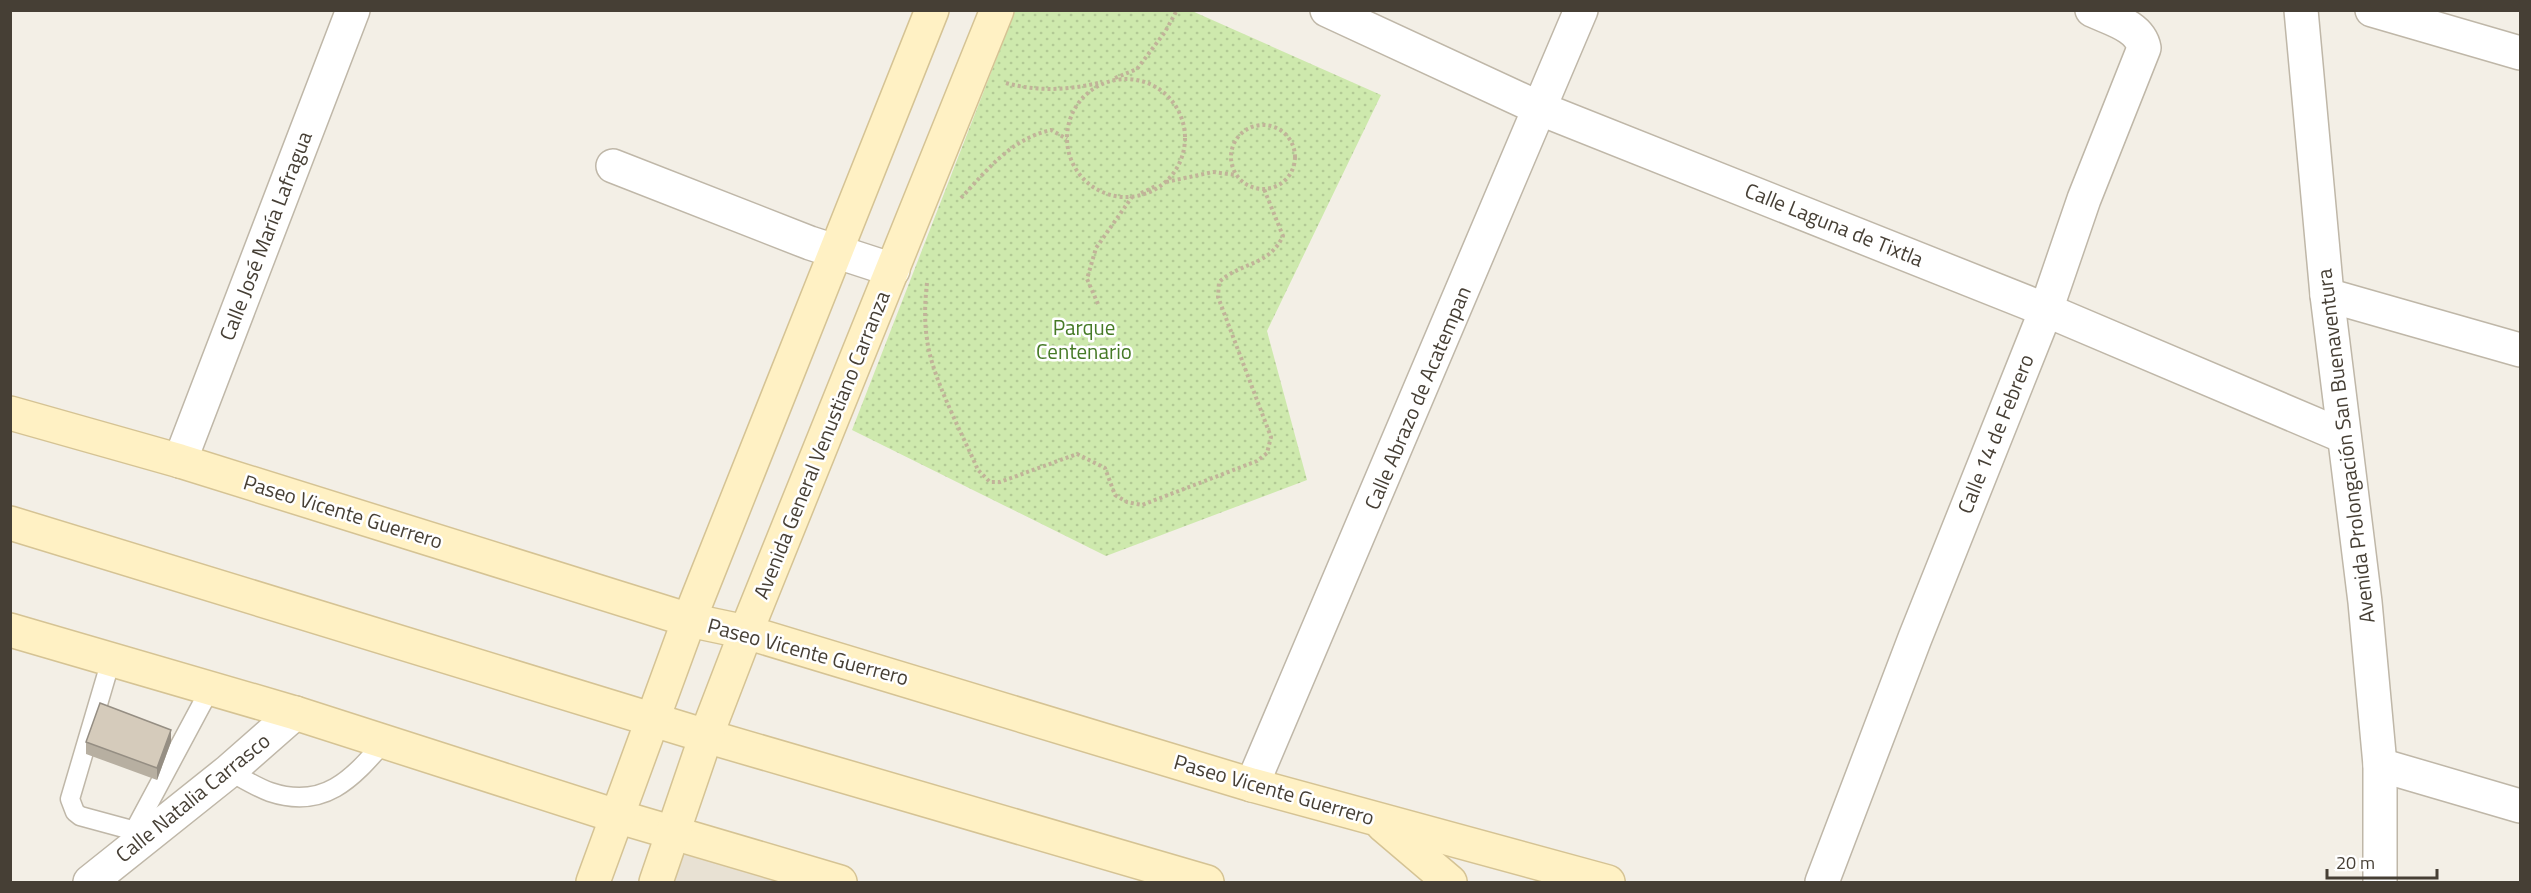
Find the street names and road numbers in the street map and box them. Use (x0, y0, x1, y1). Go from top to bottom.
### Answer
street label: Calle José María Lafragua (210, 126, 320, 345)
street label: Calle Laguna de Tixtla (1740, 174, 1929, 275)
street label: Avenida Prolongación San Buenaventura (2307, 267, 2383, 625)
street label: Calle Abrazo de Acatempan (1355, 281, 1479, 514)
street label: Avenida General Venustiano Carranza (744, 285, 898, 603)
street label: Calle 14 de Febrero (1948, 349, 2042, 518)
street label: Paseo Vicente Guerrero (240, 465, 447, 557)
street label: Paseo Vicente Guerrero (704, 609, 912, 693)
street label: Calle Natalia Carrasco (108, 725, 277, 870)
street label: Paseo Vicente Guerrero (1170, 745, 1378, 833)

